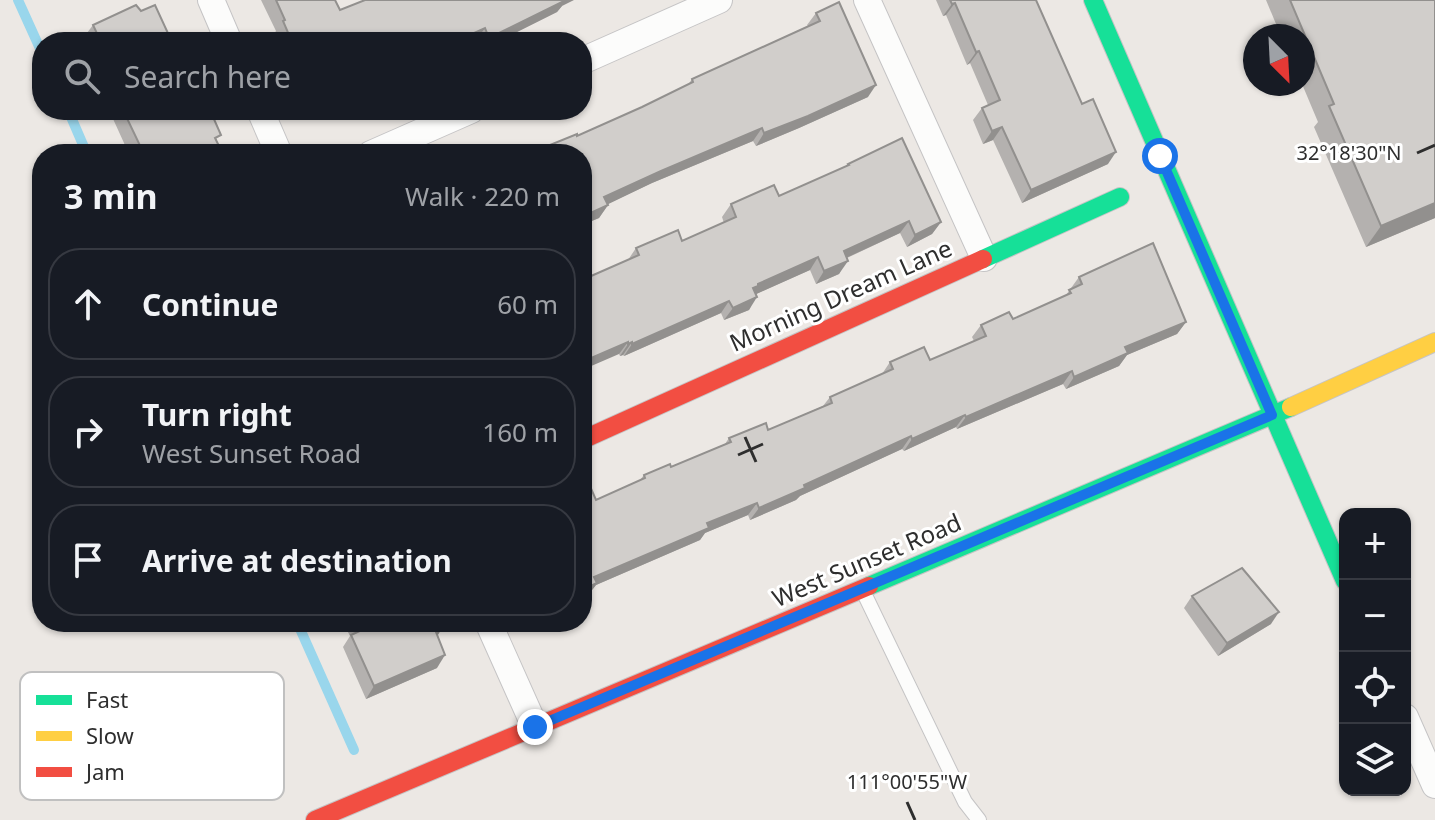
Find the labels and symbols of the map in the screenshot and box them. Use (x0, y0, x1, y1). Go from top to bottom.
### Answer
north arrow (1243, 24, 1315, 96)
route start (1142, 138, 1178, 174)
text: 32°18'30"N (1296, 139, 1402, 166)
street label: Morning Dream Lane (724, 231, 957, 359)
street label: West Sunset Road (767, 505, 966, 614)
legend (20, 672, 284, 800)
text: Fast (86, 684, 128, 714)
route end (517, 709, 553, 745)
text: Slow (86, 720, 135, 750)
text: Jam (84, 756, 125, 786)
text: 111°00'55"W (847, 768, 968, 795)

